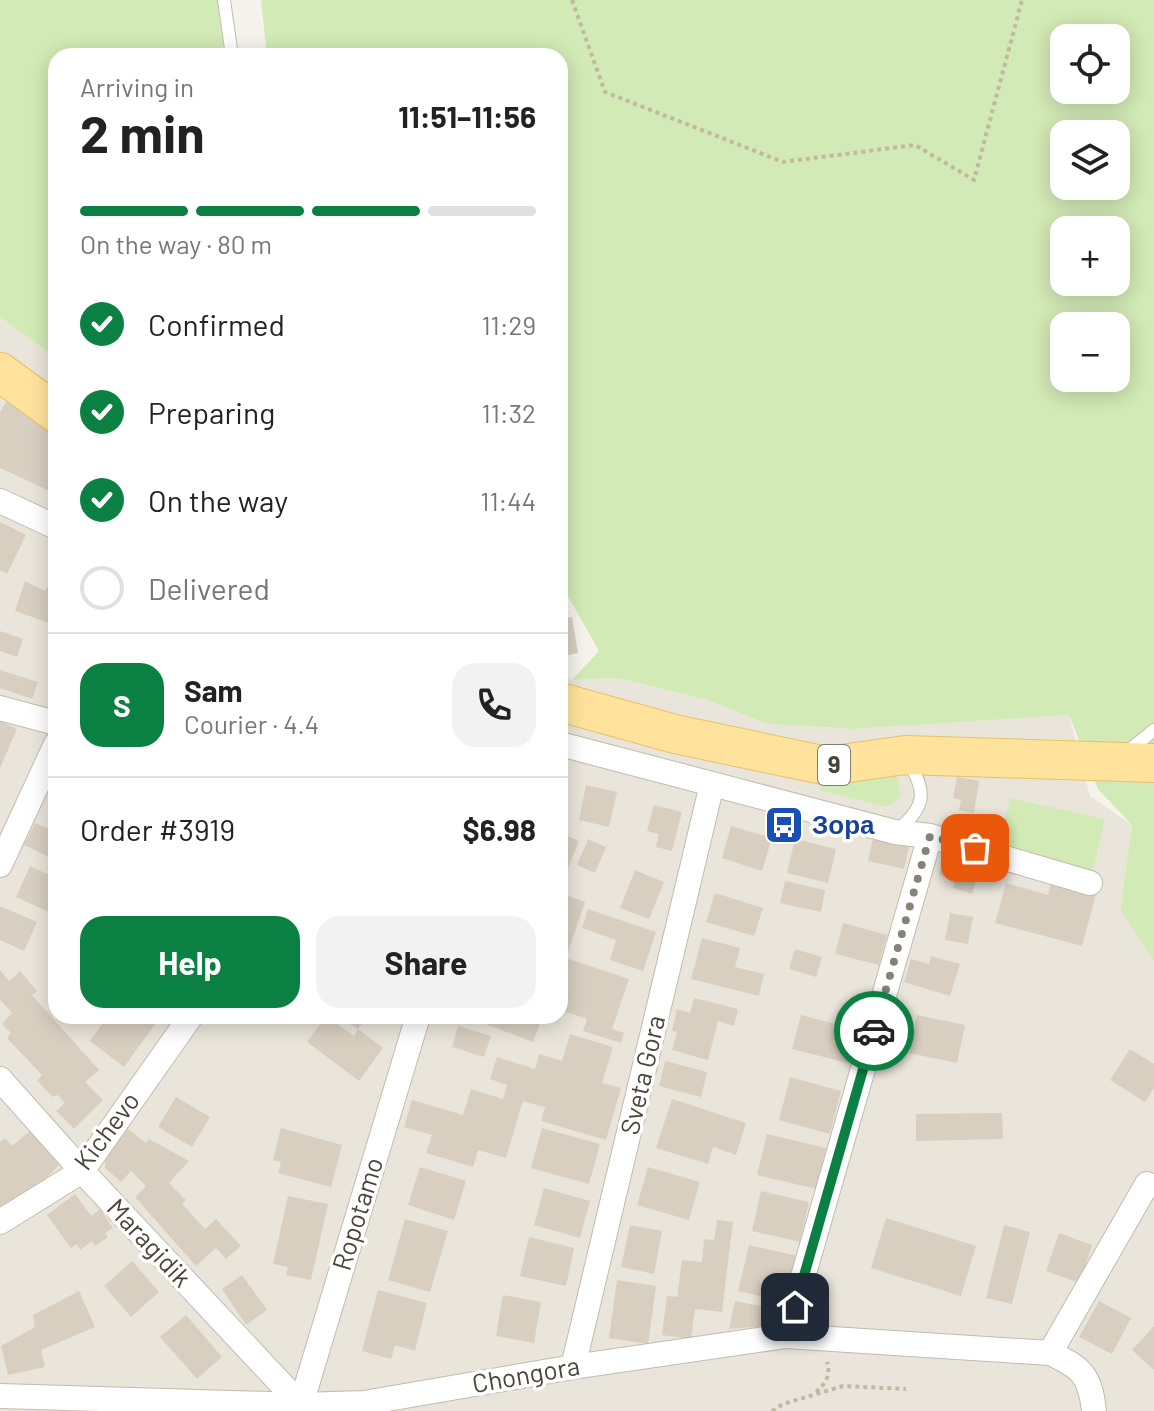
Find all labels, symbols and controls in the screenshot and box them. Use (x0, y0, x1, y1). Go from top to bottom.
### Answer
map controls (1050, 24, 1130, 392)
button: locate (1050, 24, 1130, 104)
text: Arriving in (80, 71, 194, 102)
text: 11:51–11:56 (398, 98, 536, 134)
text: 2 min (80, 101, 205, 163)
button: layers (1050, 120, 1130, 200)
button: + (1050, 216, 1130, 296)
text: On the way · 80 m (80, 228, 272, 259)
icon: check (80, 302, 124, 346)
text: Confirmed (148, 306, 285, 342)
text: 11:29 (481, 309, 536, 340)
button: − (1050, 312, 1130, 392)
icon: check (80, 390, 124, 434)
text: Preparing (148, 394, 275, 430)
text: 11:32 (482, 397, 536, 428)
icon: check (80, 478, 124, 522)
text: On the way (148, 482, 288, 518)
text: 11:44 (480, 485, 536, 516)
text: Delivered (148, 570, 270, 606)
button: phone (452, 663, 536, 747)
text: Sam (184, 672, 243, 708)
text: S (113, 687, 131, 723)
text: Courier · 4.4 (184, 708, 319, 739)
road number: 9 (818, 745, 850, 785)
bus stop icon: Зора (763, 804, 805, 846)
place label: Зора (812, 808, 875, 839)
text: Order #3919 (80, 811, 235, 847)
text: $6.98 (462, 811, 536, 847)
pin (941, 814, 1009, 882)
icon: bag (953, 826, 997, 870)
button: Help (80, 916, 300, 1008)
button: Share (316, 916, 536, 1008)
courier (834, 991, 914, 1071)
icon: car (852, 1009, 896, 1053)
street label: Sveta Gora (613, 1012, 670, 1137)
street label: Kichevo (67, 1085, 145, 1175)
street label: Ropotamo (325, 1153, 388, 1274)
street label: Maragidik (102, 1192, 199, 1292)
pin (761, 1273, 829, 1341)
icon: home (773, 1285, 817, 1329)
street label: Chongora (470, 1349, 582, 1398)

